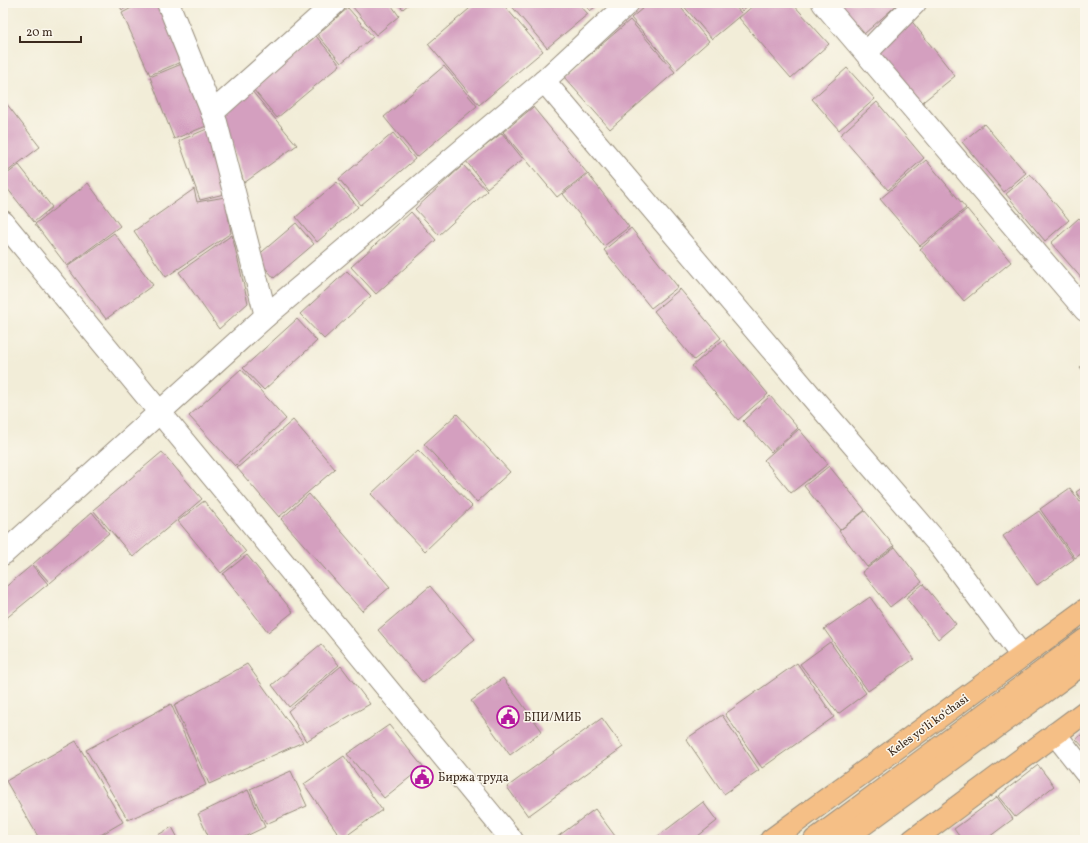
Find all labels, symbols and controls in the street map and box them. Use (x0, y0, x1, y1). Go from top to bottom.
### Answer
scale bar (20, 18, 81, 44)
text: 20 m (26, 25, 53, 41)
street label: Keles yoʻli koʻchasi (885, 691, 972, 760)
public building icon: БПИ/МИБ (495, 704, 521, 730)
place label: БПИ/МИБ (524, 710, 581, 726)
public building icon: Биржа труда (409, 764, 435, 790)
place label: Биржа труда (438, 770, 509, 786)

